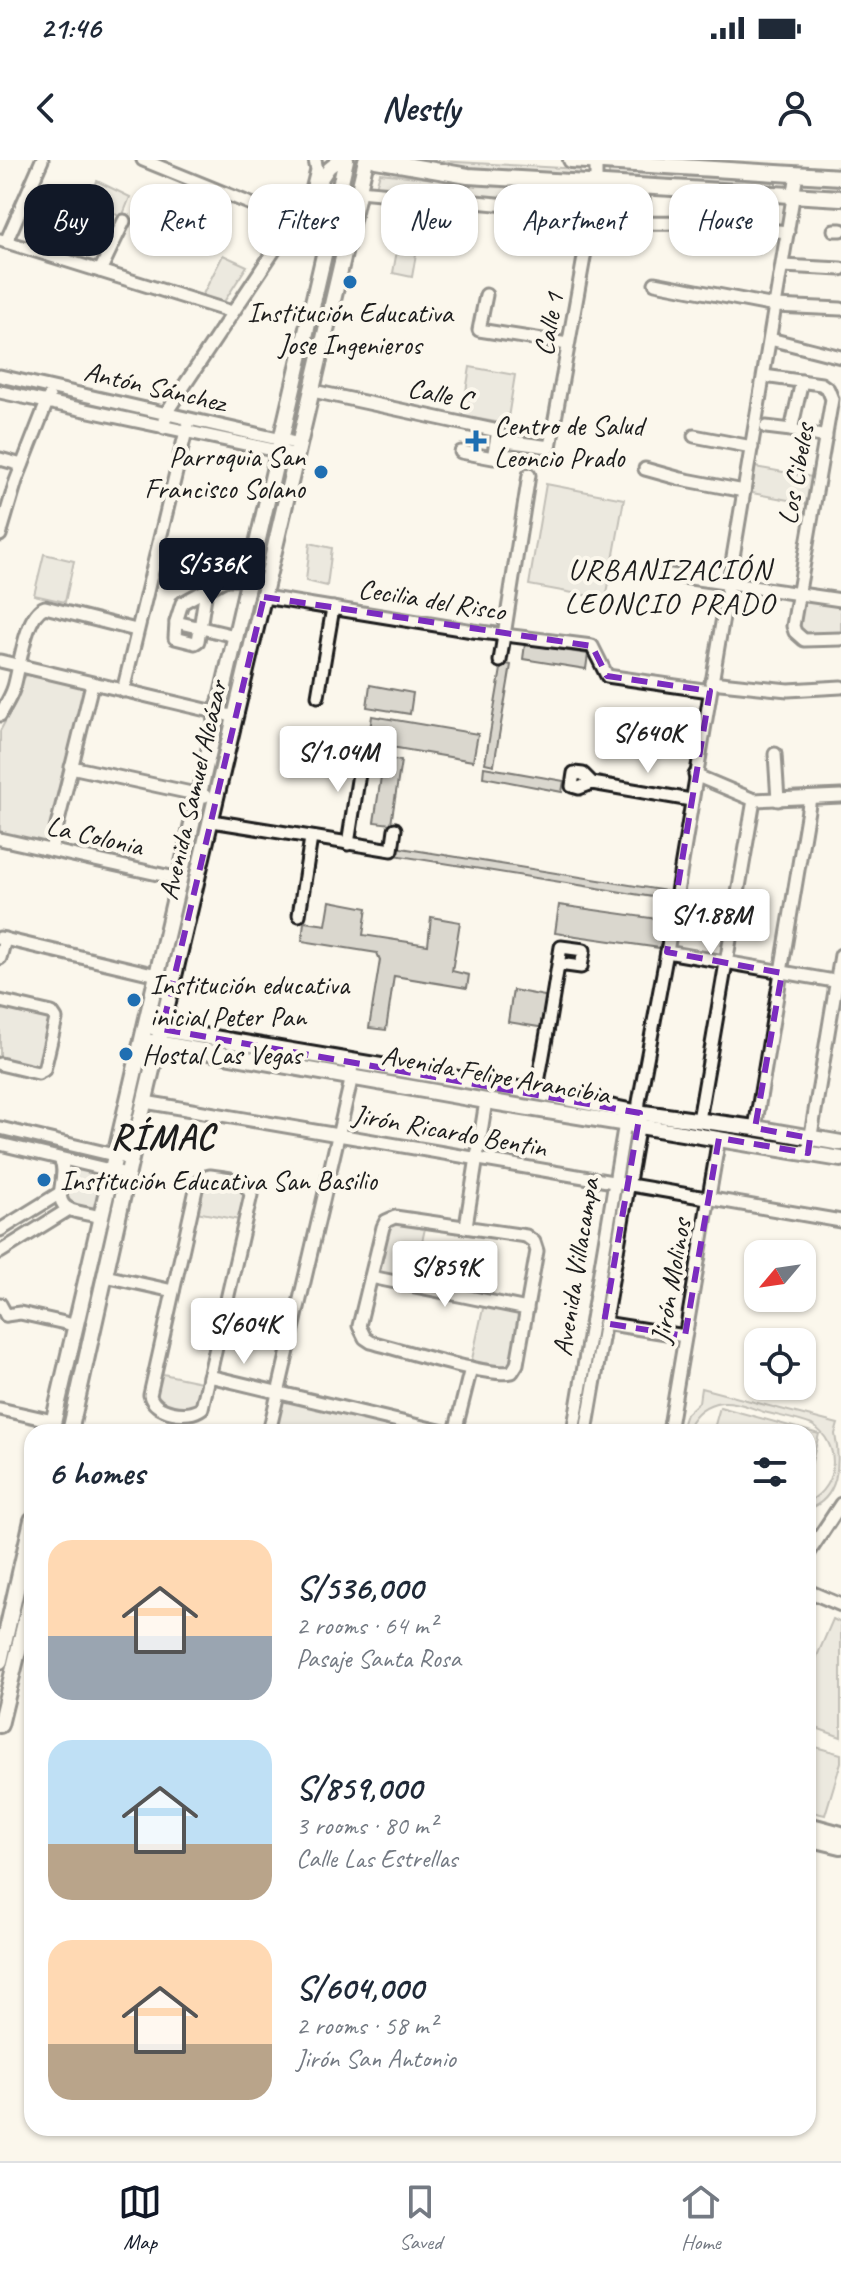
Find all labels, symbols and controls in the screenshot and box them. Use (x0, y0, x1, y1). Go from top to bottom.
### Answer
text: 21:46 (40, 9, 101, 47)
text: Nestly (382, 85, 459, 131)
icon: back (24, 86, 68, 130)
icon: person (773, 86, 817, 130)
chip: Buy (24, 184, 114, 256)
chip: Rent (130, 184, 232, 256)
chip: Filters (248, 184, 365, 256)
chip: New (381, 184, 478, 256)
chip: Apartment (494, 184, 653, 256)
chip: House (669, 184, 779, 256)
marker: Institución Educativa Jose Ingenieros (341, 273, 359, 291)
street label: Calle 1 (526, 288, 571, 358)
place label: Institución Educativa Jose Ingenieros (247, 295, 454, 362)
street label: Antón Sánchez (81, 353, 232, 420)
street label: Calle C (405, 370, 478, 418)
place label: Centro de Salud Leoncio Prado (494, 408, 647, 475)
street label: Los Cibeles (769, 419, 822, 527)
marker: Centro de Salud Leoncio Prado (465, 430, 487, 452)
place label: Parroquia San Francisco Solano (144, 439, 307, 506)
marker: Parroquia San Francisco Solano (312, 463, 330, 481)
pin: S/536K (147, 538, 277, 606)
text: S/536K (177, 547, 247, 580)
district label: URBANIZACIÓN LEONCIO PRADO (564, 550, 777, 622)
street label: Cecilia del Risco (356, 571, 510, 629)
street label: Avenida Samuel Alcázar (150, 675, 235, 903)
pin: S/640K (583, 707, 713, 775)
text: S/640K (613, 716, 683, 749)
pin: S/1.04M (264, 726, 412, 794)
text: S/1.04M (298, 735, 378, 768)
street label: La Colonia (43, 807, 148, 864)
pin: S/1.88M (637, 889, 785, 957)
text: S/1.88M (671, 898, 751, 931)
place label: Institución educativa inicial Peter Pan (150, 967, 351, 1034)
marker: Institución educativa inicial Peter Pan (125, 991, 143, 1009)
place label: Hostal Las Vegas (142, 1037, 304, 1072)
street label: Avenida Felipe Arancibia (379, 1037, 615, 1112)
marker: Hostal Las Vegas (117, 1045, 135, 1063)
street label: Jirón Ricardo Bentin (348, 1096, 551, 1165)
district label: RÍMAC (110, 1114, 218, 1160)
place label: Institución Educativa San Basilio (60, 1163, 379, 1198)
marker: Institución Educativa San Basilio (35, 1171, 53, 1189)
street label: Avenida Villacampa (544, 1174, 607, 1358)
street label: Jirón Molinos (642, 1214, 699, 1348)
north arrow (744, 1240, 816, 1312)
map controls (744, 1240, 816, 1400)
pin: S/859K (380, 1241, 510, 1309)
text: S/859K (410, 1250, 480, 1283)
pin: S/604K (179, 1298, 309, 1366)
text: S/604K (209, 1307, 279, 1340)
button: locate (744, 1328, 816, 1400)
icon: filters (748, 1450, 792, 1494)
text: 6 homes (48, 1451, 145, 1494)
text: S/536,000 (296, 1566, 423, 1609)
icon: home (112, 1572, 208, 1668)
text: 2 rooms · 64 m² (296, 1609, 437, 1642)
text: Pasaje Santa Rosa (296, 1642, 461, 1675)
text: S/859,000 (296, 1766, 422, 1809)
icon: home (112, 1772, 208, 1868)
text: 3 rooms · 80 m² (296, 1809, 437, 1842)
text: Calle Las Estrellas (296, 1842, 457, 1875)
text: S/604,000 (296, 1966, 423, 2009)
icon: home (112, 1972, 208, 2068)
text: 2 rooms · 58 m² (296, 2009, 437, 2042)
text: Jirón San Antonio (296, 2042, 456, 2075)
tab: Map (118, 2180, 162, 2256)
tab: Saved (398, 2180, 442, 2256)
tab: Home (679, 2180, 723, 2256)

